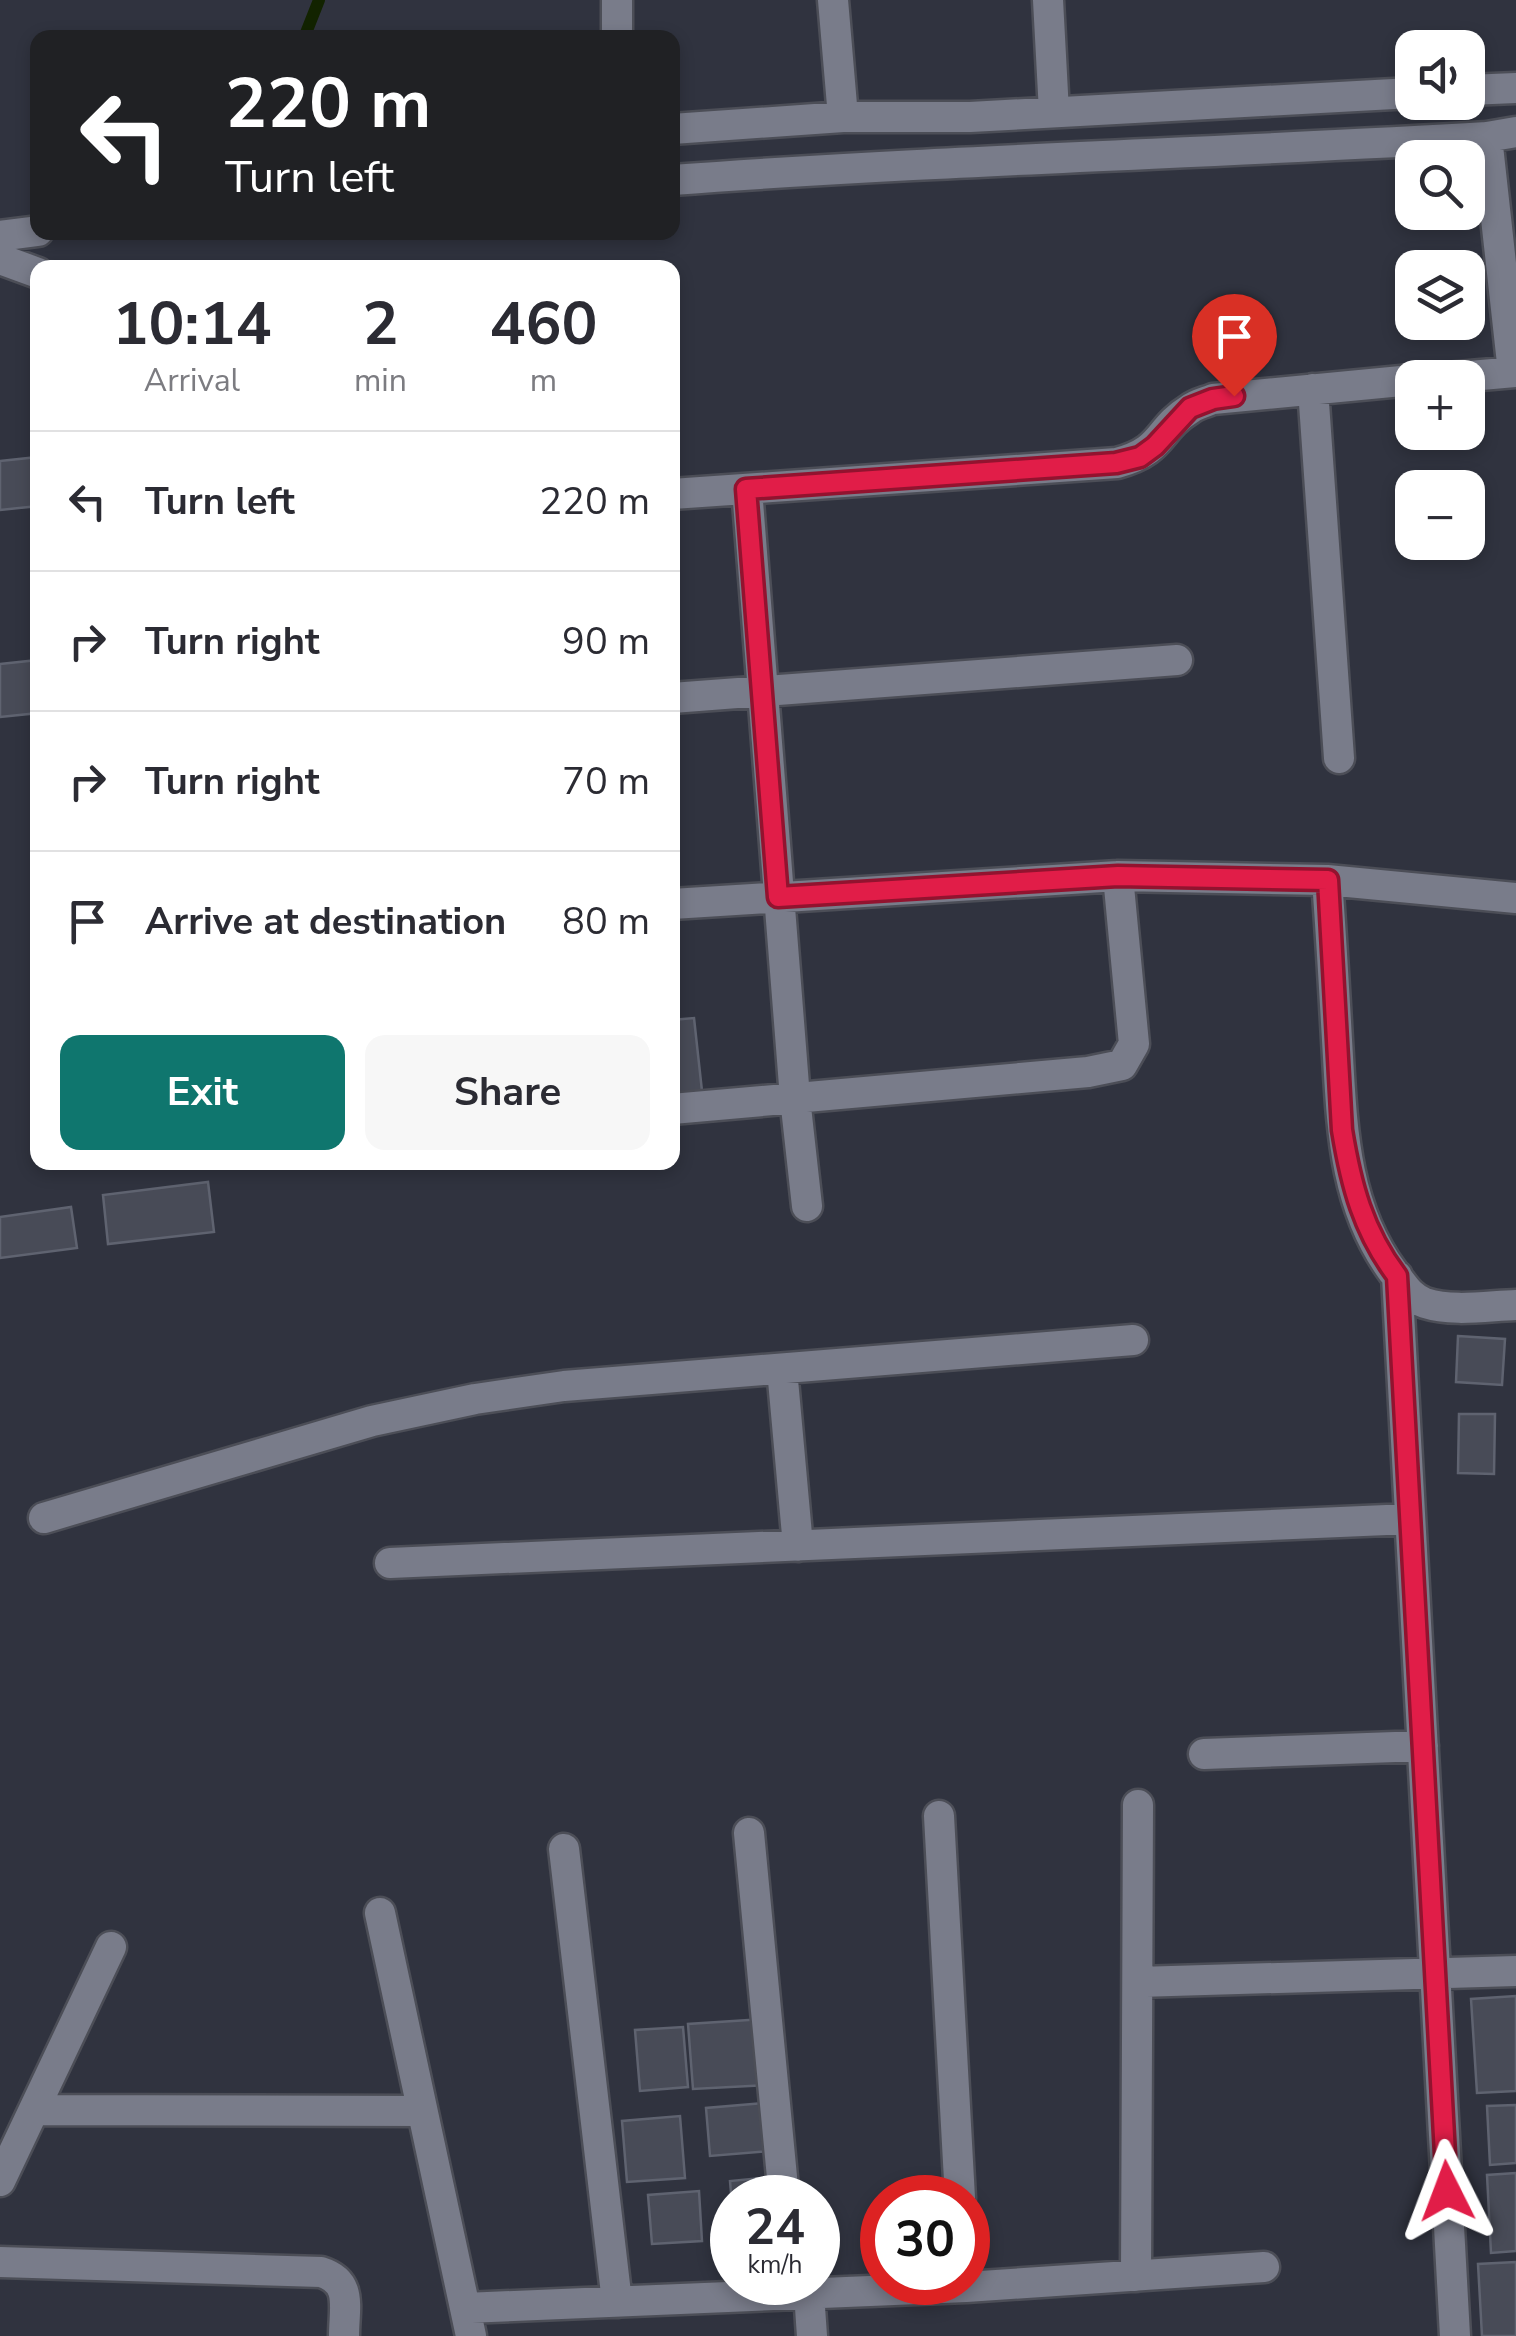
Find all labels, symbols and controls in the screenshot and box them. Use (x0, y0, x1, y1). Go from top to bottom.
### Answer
map controls (1395, 30, 1485, 560)
button: sound (1395, 30, 1485, 120)
text: 220 m (225, 56, 431, 152)
icon: left (60, 70, 190, 200)
button: search (1395, 140, 1485, 230)
text: Turn left (225, 147, 394, 208)
button: layers (1395, 250, 1485, 340)
text: 10:14 (113, 283, 271, 365)
text: 2 (362, 283, 398, 365)
text: 460 (489, 283, 597, 365)
pin (1192, 294, 1277, 397)
icon: arrive (1207, 309, 1262, 364)
text: Arrival (144, 359, 240, 402)
text: min (354, 359, 407, 402)
text: m (530, 359, 557, 402)
button: + (1395, 360, 1485, 450)
button: − (1395, 470, 1485, 560)
icon: left (60, 474, 115, 529)
text: Turn left (145, 476, 295, 527)
text: 220 m (539, 476, 650, 527)
icon: right (60, 614, 115, 669)
text: Turn right (145, 616, 320, 667)
text: 90 m (562, 616, 650, 667)
icon: right (60, 754, 115, 809)
text: Turn right (145, 756, 320, 807)
text: 70 m (562, 756, 650, 807)
icon: arrive (60, 894, 115, 949)
text: Arrive at destination (145, 896, 506, 947)
text: 80 m (562, 896, 650, 947)
button: Exit (60, 1035, 345, 1150)
button: Share (365, 1035, 650, 1150)
position arrow (1395, 2139, 1499, 2243)
speed limit sign: 30 (860, 2175, 990, 2305)
text: 24 (745, 2193, 805, 2262)
text: km/h (747, 2248, 803, 2282)

